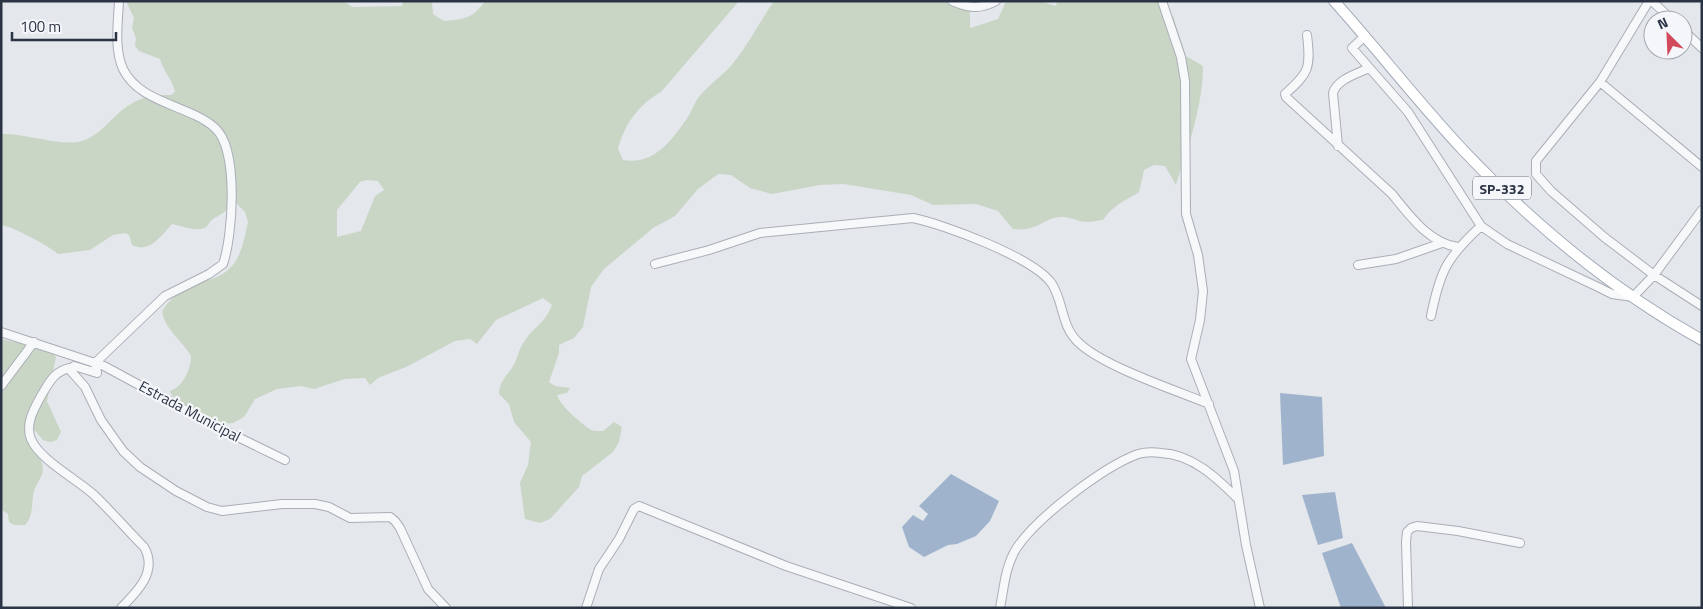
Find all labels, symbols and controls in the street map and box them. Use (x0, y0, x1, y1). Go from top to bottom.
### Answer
scale bar (12, 10, 116, 42)
north arrow (1643, 10, 1693, 60)
text: N (1654, 11, 1671, 34)
text: 100 m (20, 15, 61, 38)
road number: SP-332 (1473, 177, 1531, 200)
street label: Estrada Municipal (135, 374, 245, 448)

